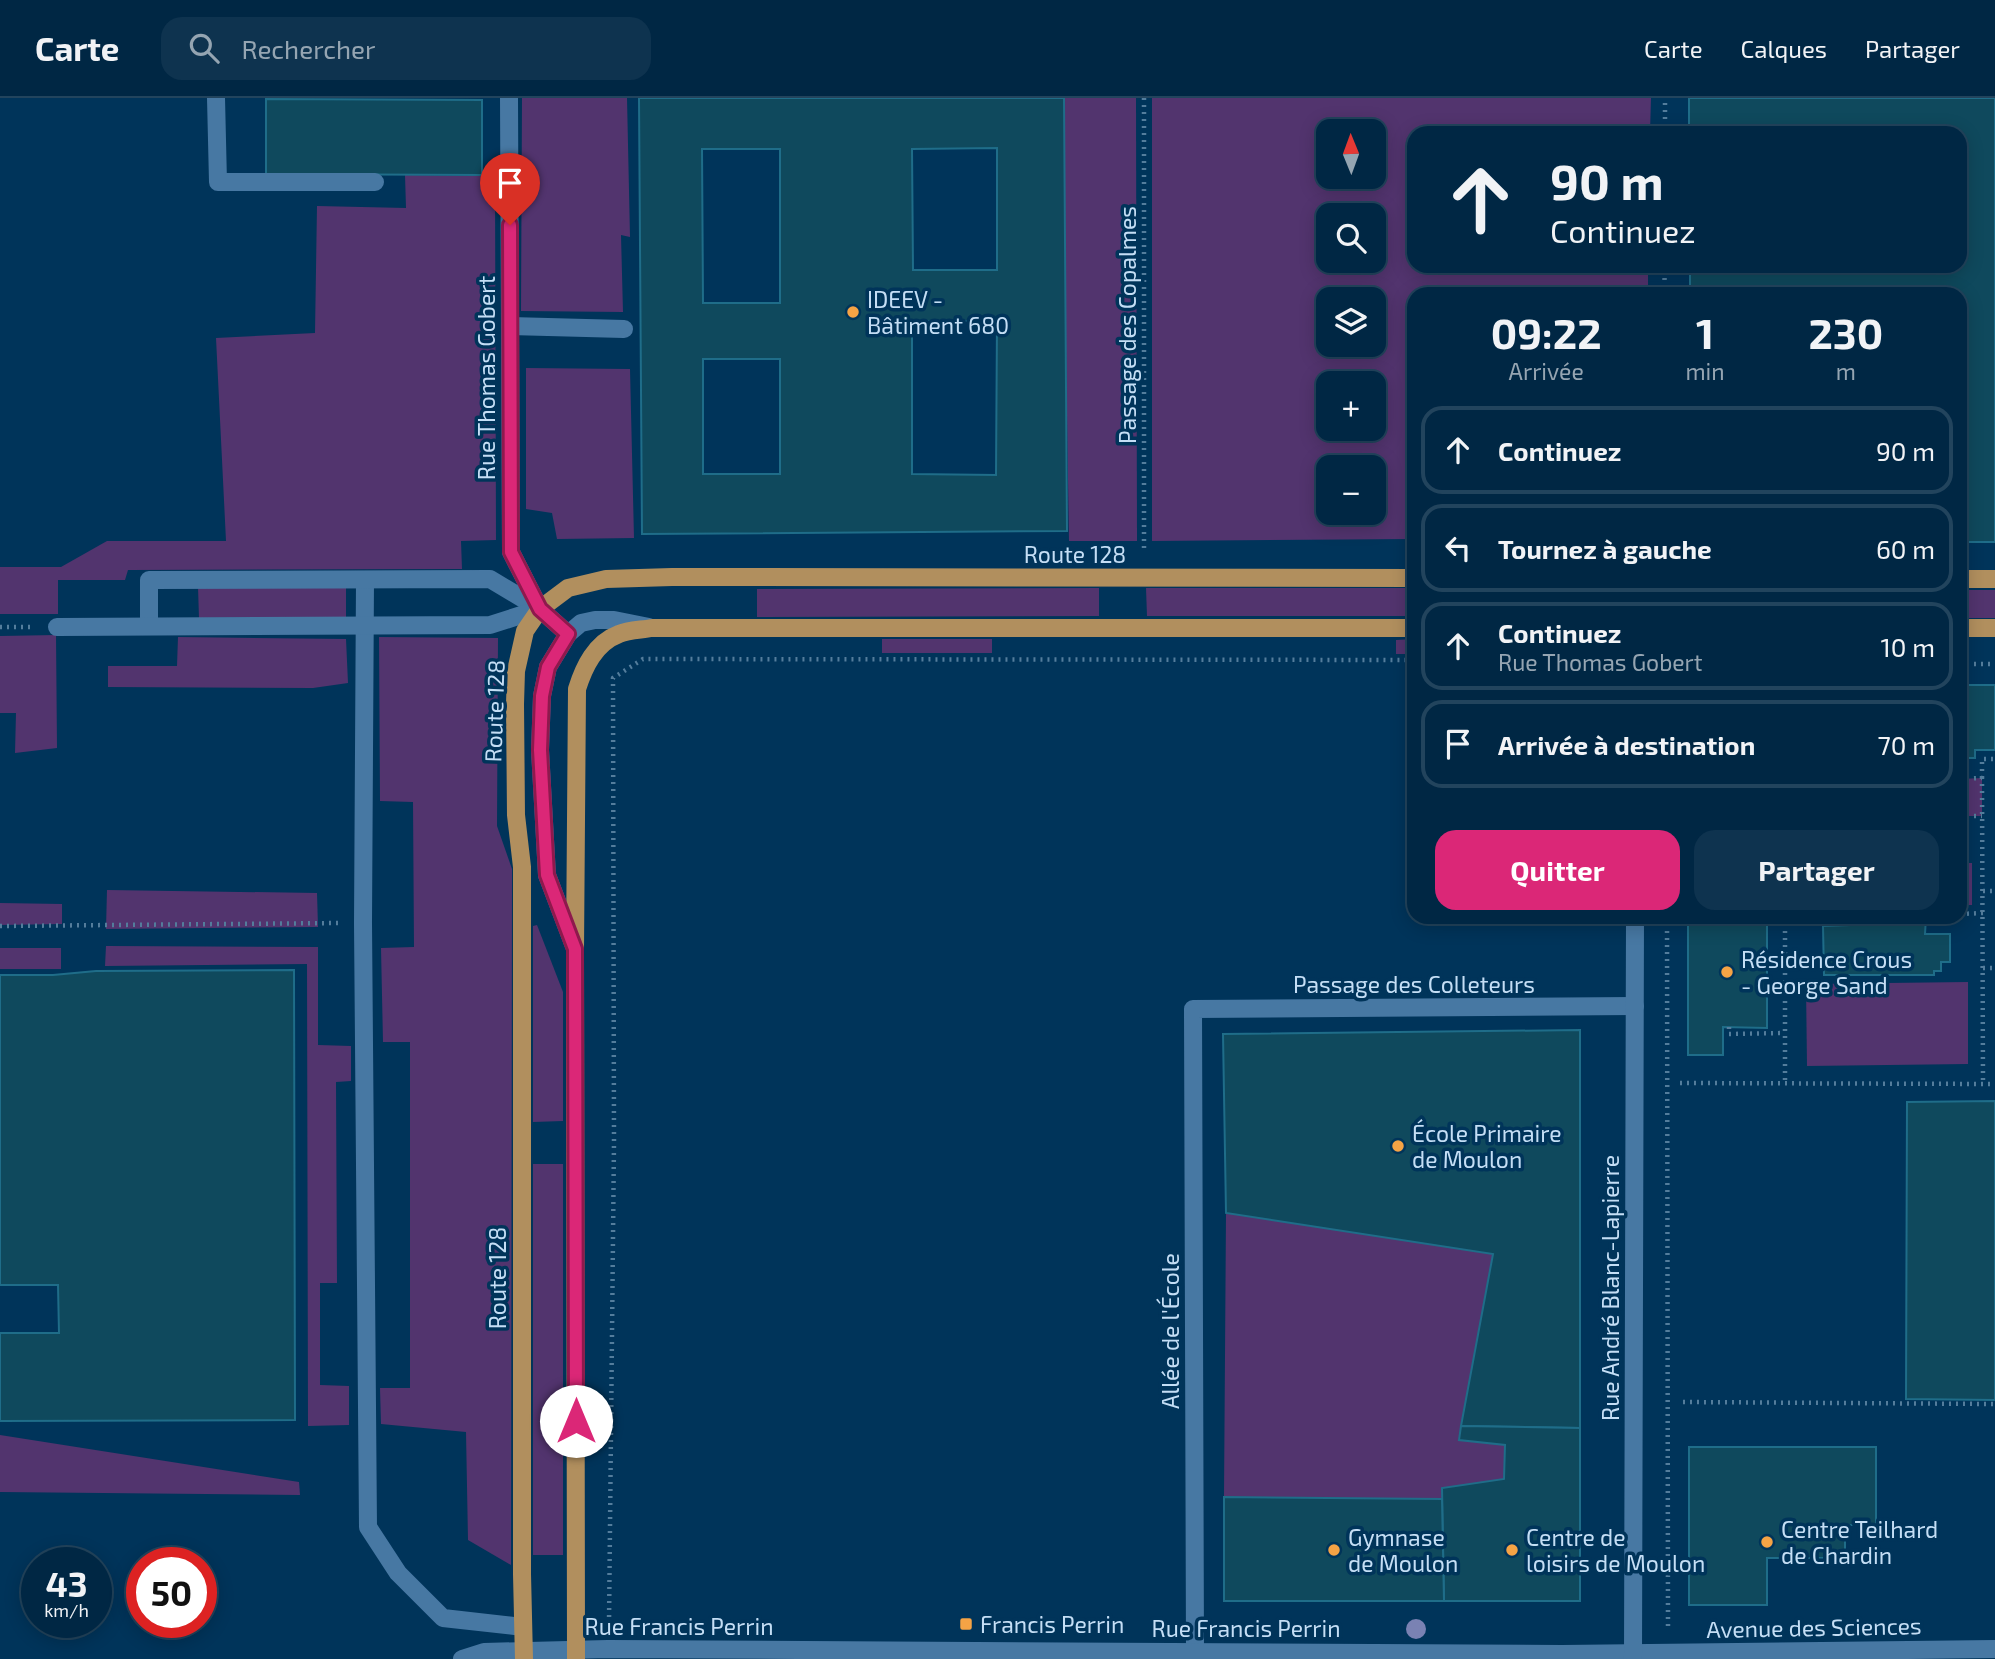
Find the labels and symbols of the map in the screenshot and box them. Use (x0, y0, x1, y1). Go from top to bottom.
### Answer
north arrow (1316, 119, 1386, 189)
pin (480, 153, 540, 225)
street label: Passage des Copalmes (1113, 206, 1141, 444)
street label: Rue Thomas Gobert (472, 275, 500, 480)
place label: IDEEV - Bâtiment 680 (867, 285, 1009, 339)
marker: IDEEV - Bâtiment 680 (845, 304, 861, 320)
street label: Route 128 (1024, 540, 1126, 568)
street label: Route 128 (478, 659, 510, 763)
place label: Résidence Crous - George Sand (1741, 945, 1912, 999)
marker: Résidence Crous - George Sand (1719, 964, 1735, 980)
street label: Passage des Colleteurs (1293, 970, 1535, 998)
place label: École Primaire de Moulon (1412, 1119, 1562, 1173)
marker: École Primaire de Moulon (1390, 1138, 1406, 1154)
street label: Rue André Blanc-Lapierre (1596, 1155, 1624, 1421)
street label: Route 128 (483, 1227, 511, 1329)
street label: Allée de l'École (1156, 1253, 1184, 1409)
position arrow (539, 1384, 613, 1458)
place label: Centre Teilhard de Chardin (1781, 1515, 1938, 1569)
place label: Gymnase de Moulon (1348, 1523, 1458, 1577)
place label: Centre de loisirs de Moulon (1526, 1523, 1705, 1577)
marker: Centre Teilhard de Chardin (1759, 1534, 1775, 1550)
marker: Gymnase de Moulon (1326, 1542, 1342, 1558)
marker: Centre de loisirs de Moulon (1504, 1542, 1520, 1558)
speed limit sign: 50 (126, 1547, 217, 1638)
place label: Francis Perrin (980, 1610, 1124, 1638)
street label: Avenue des Sciences (1706, 1611, 1922, 1643)
street label: Rue Francis Perrin (584, 1612, 774, 1640)
street label: Rue Francis Perrin (1151, 1614, 1341, 1642)
marker: Francis Perrin (958, 1616, 974, 1632)

